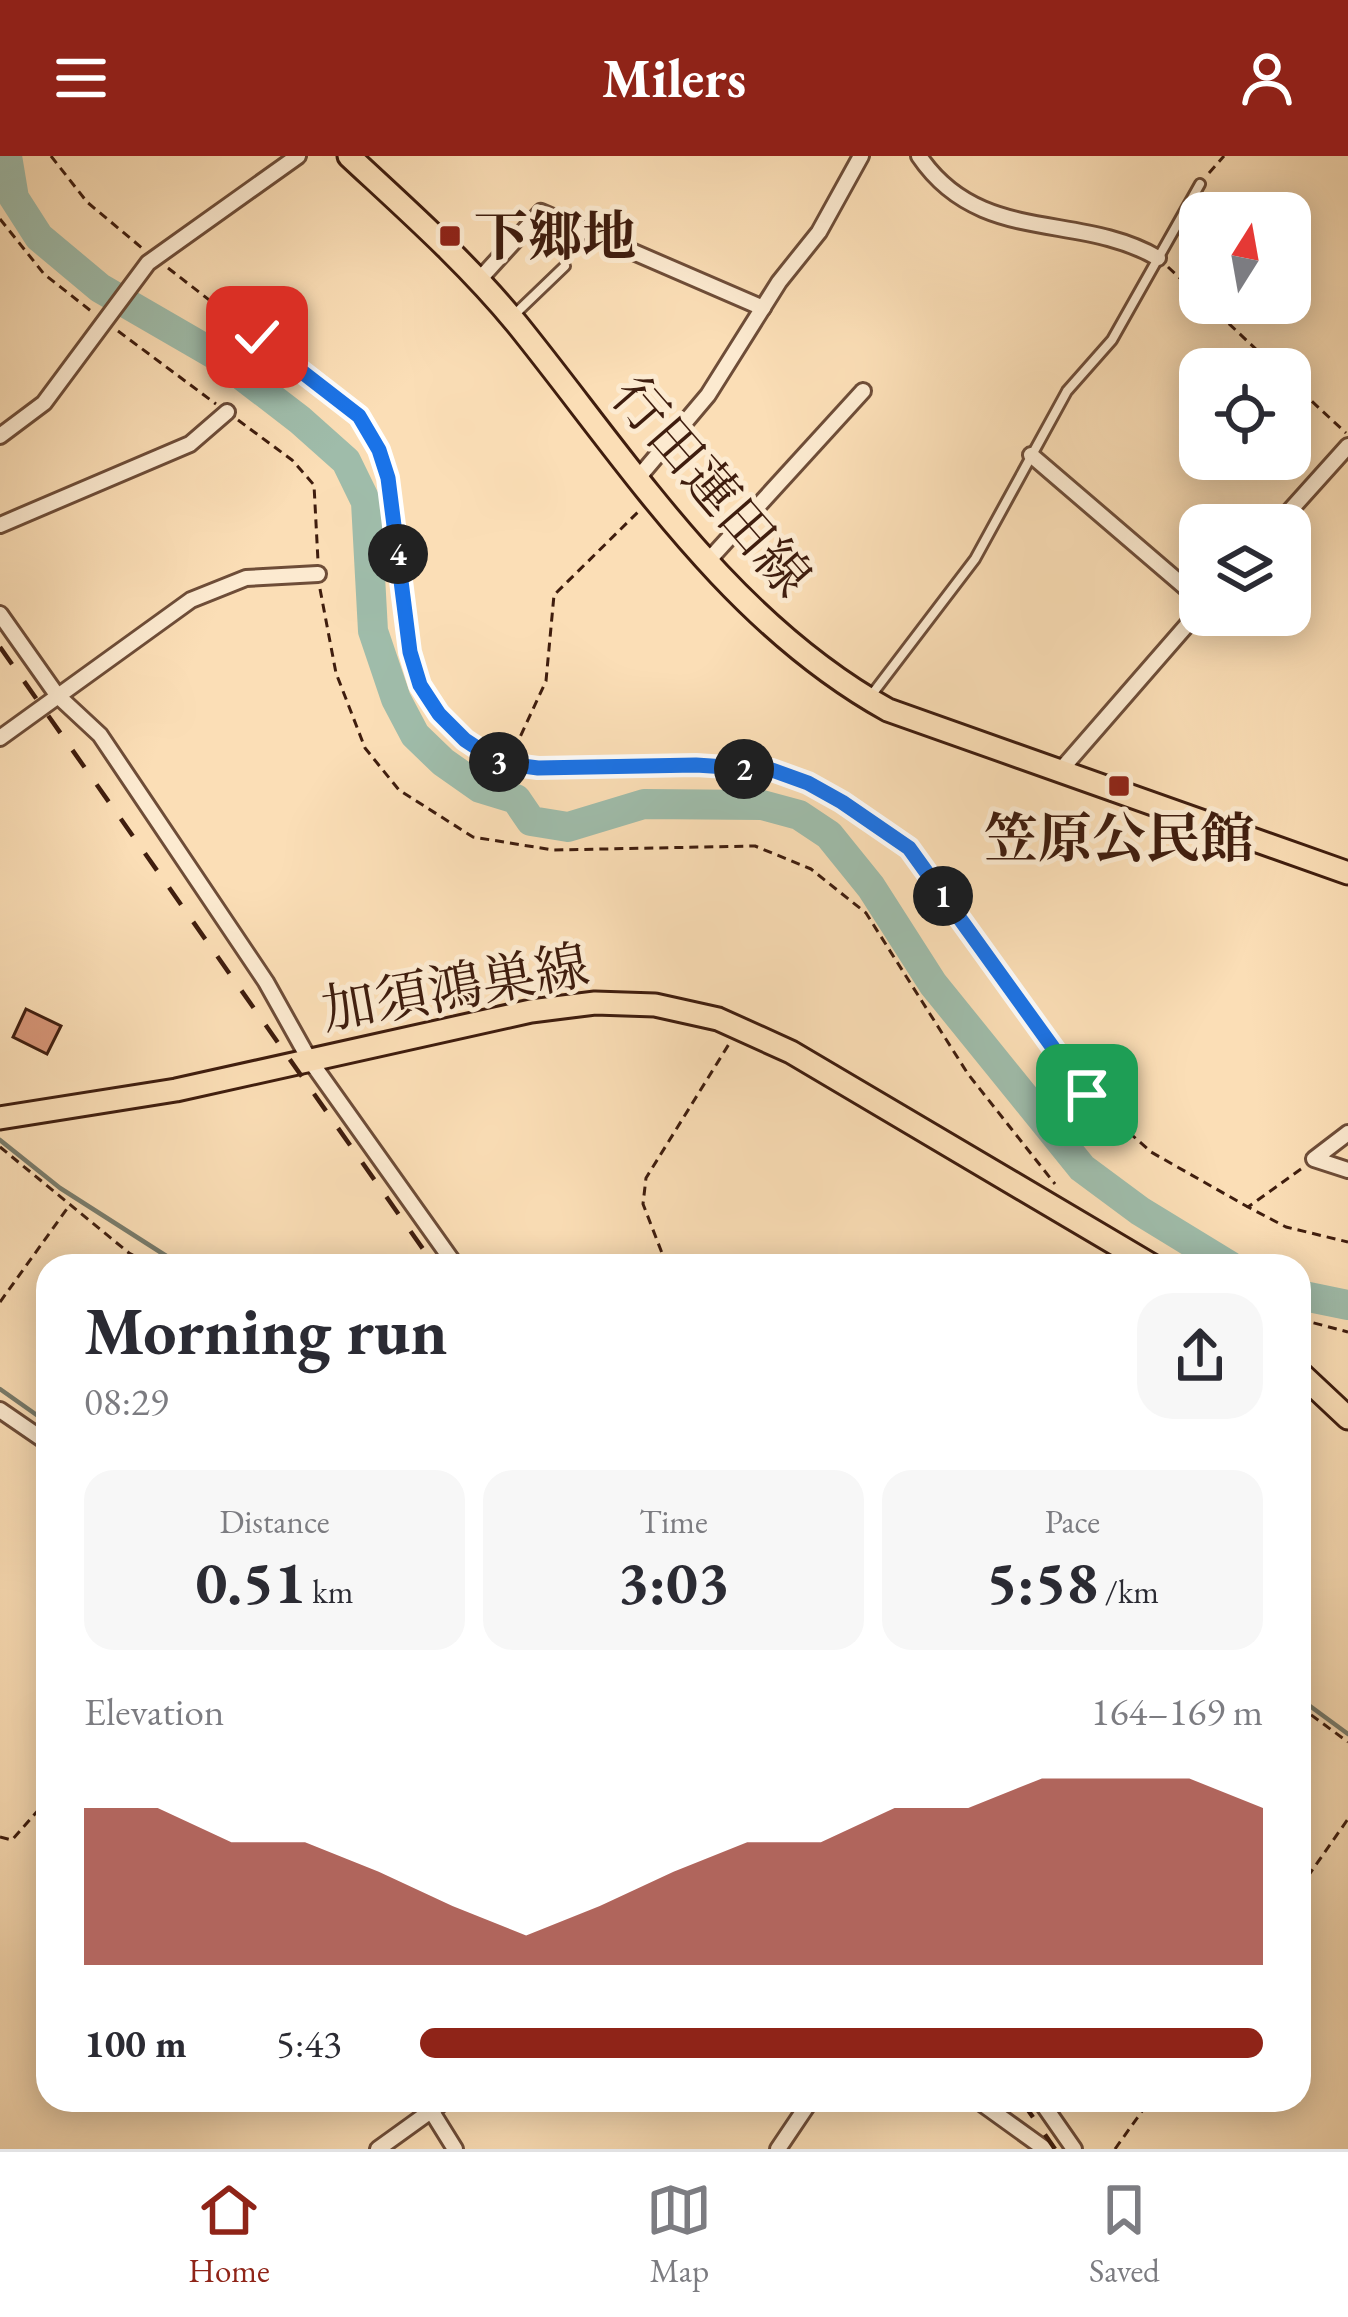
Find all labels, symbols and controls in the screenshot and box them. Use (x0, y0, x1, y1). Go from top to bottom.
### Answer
text: Milers (602, 43, 746, 113)
icon: menu (48, 45, 114, 111)
icon: person (1234, 45, 1300, 111)
north arrow (1179, 192, 1311, 324)
map controls (1179, 192, 1311, 636)
place label: 下郷地 (474, 201, 636, 271)
marker: 下郷地 (437, 223, 463, 249)
pin (206, 286, 308, 388)
icon: check (224, 304, 290, 370)
button: locate (1179, 348, 1311, 480)
street label: 行田蓮田線 (597, 361, 827, 611)
button: layers (1179, 504, 1311, 636)
pin: 4 (368, 524, 428, 584)
text: 4 (389, 532, 407, 575)
pin: 3 (469, 732, 529, 792)
pin: 2 (714, 739, 774, 799)
text: 3 (490, 740, 508, 783)
text: 2 (735, 747, 753, 790)
marker: 笠原公民館 (1106, 773, 1132, 799)
place label: 笠原公民館 (984, 803, 1254, 873)
pin: 1 (913, 866, 973, 926)
text: 1 (934, 874, 952, 917)
street label: 加須鴻巣線 (316, 929, 594, 1045)
pin (1036, 1044, 1138, 1146)
icon: arrive (1054, 1062, 1120, 1128)
text: Morning run (84, 1288, 448, 1374)
button: share (1137, 1293, 1263, 1419)
text: 08:29 (84, 1376, 169, 1427)
text: Distance (219, 1500, 330, 1543)
text: Time (639, 1500, 708, 1543)
text: Pace (1045, 1500, 1100, 1543)
text: 0.51 (196, 1543, 306, 1621)
text: 3:03 (617, 1543, 730, 1621)
text: 5:58 (986, 1543, 1098, 1621)
text: km (306, 1570, 353, 1613)
text: /km (1098, 1570, 1159, 1613)
text: Elevation (84, 1686, 224, 1737)
text: 164–169 m (1091, 1686, 1263, 1737)
text: 100 m (84, 2018, 187, 2069)
text: 5:43 (276, 2018, 342, 2069)
tab: Home (188, 2177, 270, 2292)
tab: Map (646, 2177, 712, 2292)
tab: Saved (1089, 2177, 1160, 2292)

